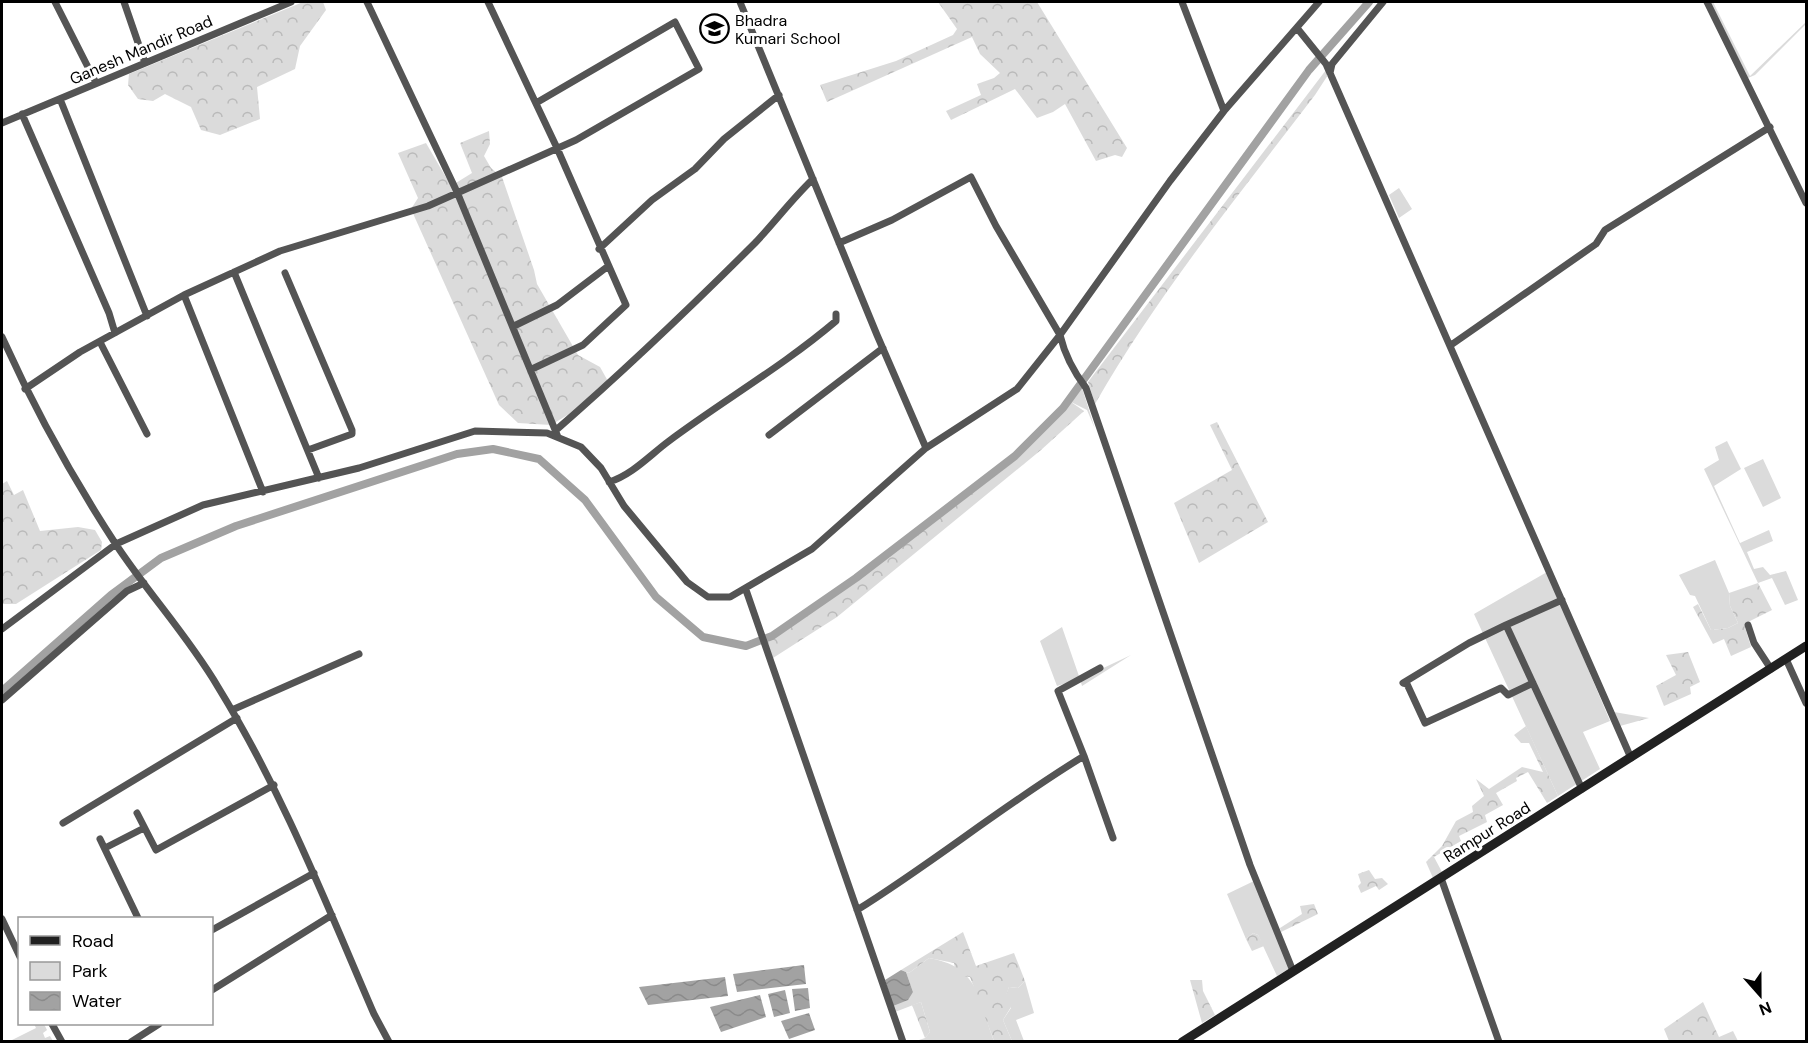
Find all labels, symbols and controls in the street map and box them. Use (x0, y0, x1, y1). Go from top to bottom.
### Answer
street label: Ganesh Mandir Road (66, 10, 216, 90)
place label: Bhadra Kumari School (735, 10, 840, 49)
school or university icon: Bhadra Kumari School (698, 13, 730, 45)
street label: Rampur Road (1440, 797, 1534, 867)
legend (18, 917, 213, 1025)
text: Road (72, 929, 114, 953)
text: Park (72, 959, 108, 983)
north arrow (1730, 965, 1790, 1025)
text: Water (72, 989, 122, 1013)
text: N (1756, 997, 1774, 1020)

